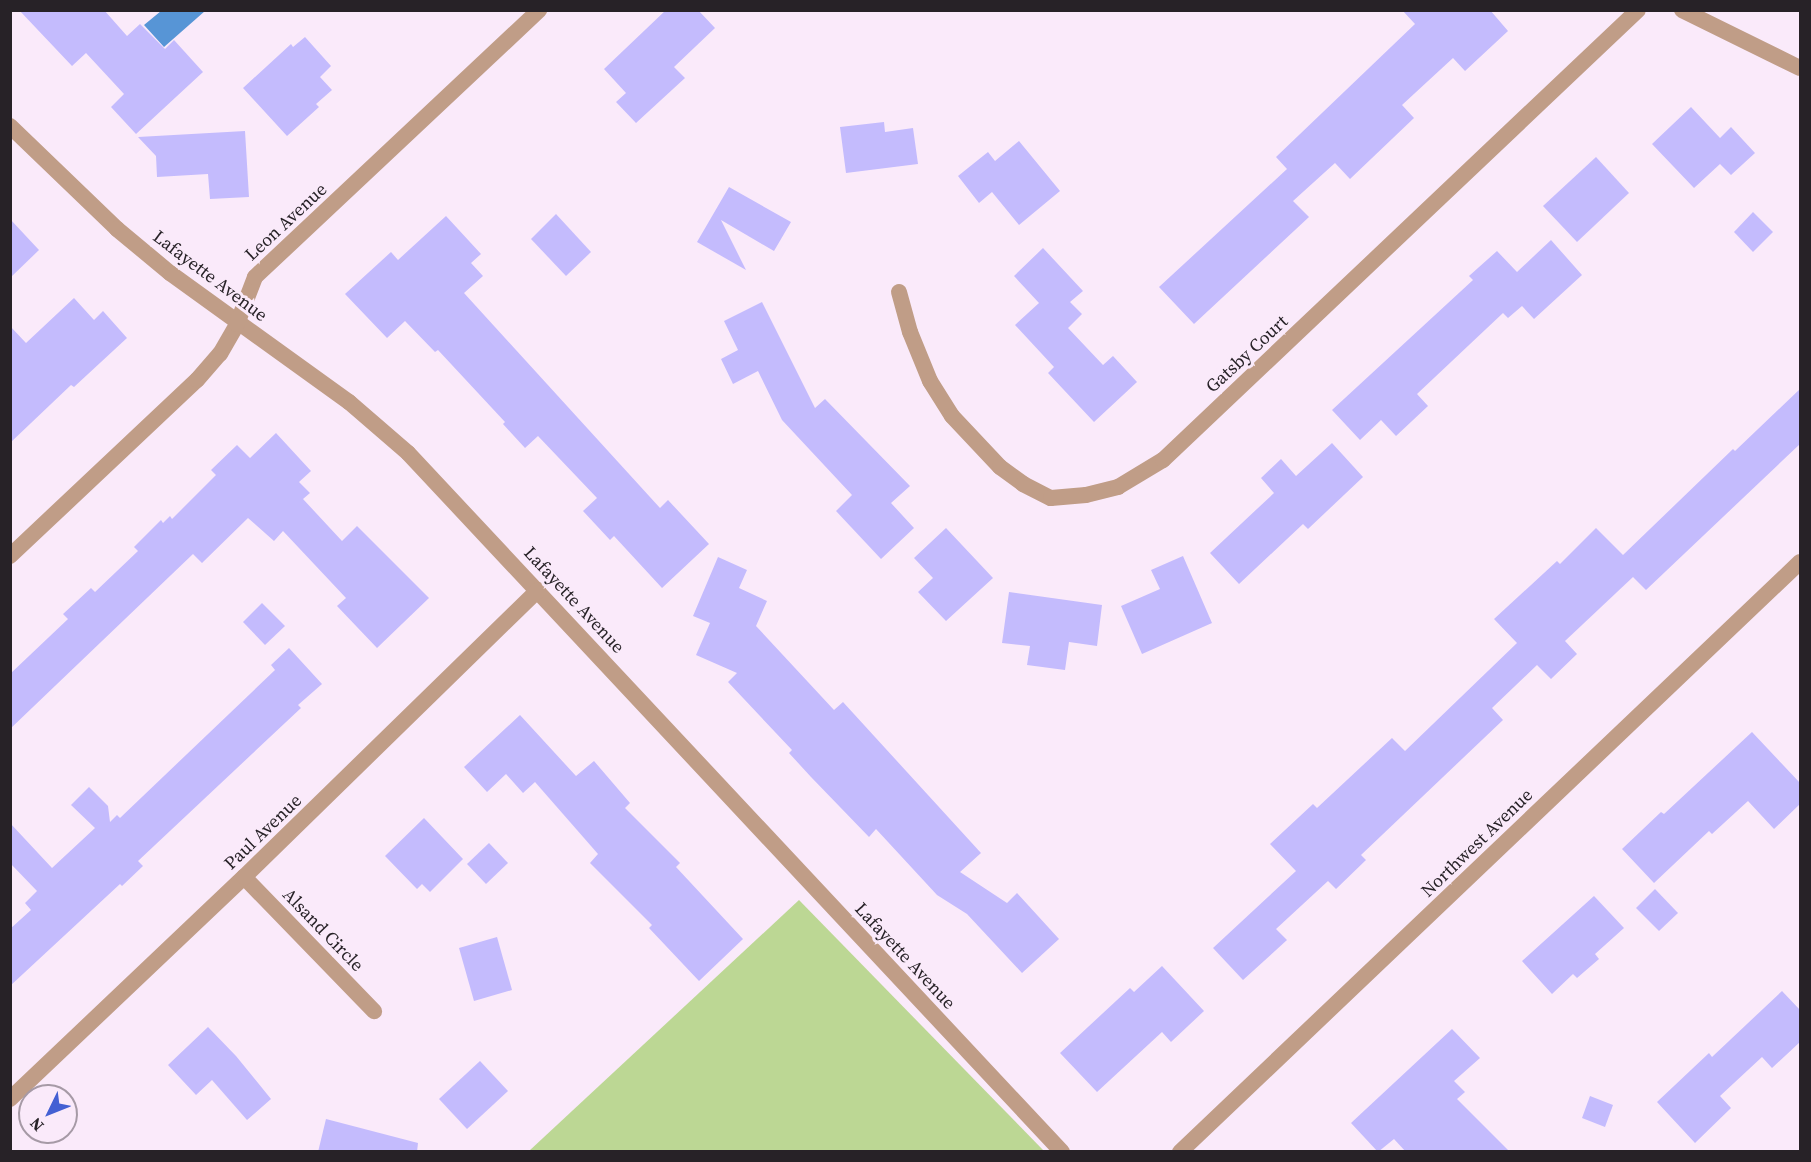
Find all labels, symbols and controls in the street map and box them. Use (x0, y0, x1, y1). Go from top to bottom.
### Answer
street label: Leon Avenue (241, 179, 331, 265)
street label: Lafayette Avenue (149, 226, 271, 326)
street label: Gatsby Court (1202, 311, 1292, 397)
street label: Lafayette Avenue (519, 542, 629, 658)
street label: Northwest Avenue (1417, 784, 1537, 902)
street label: Paul Avenue (220, 790, 306, 874)
street label: Alsand Circle (278, 884, 368, 976)
street label: Lafayette Avenue (850, 898, 960, 1014)
north arrow (18, 1084, 78, 1144)
text: N (24, 1113, 48, 1137)

